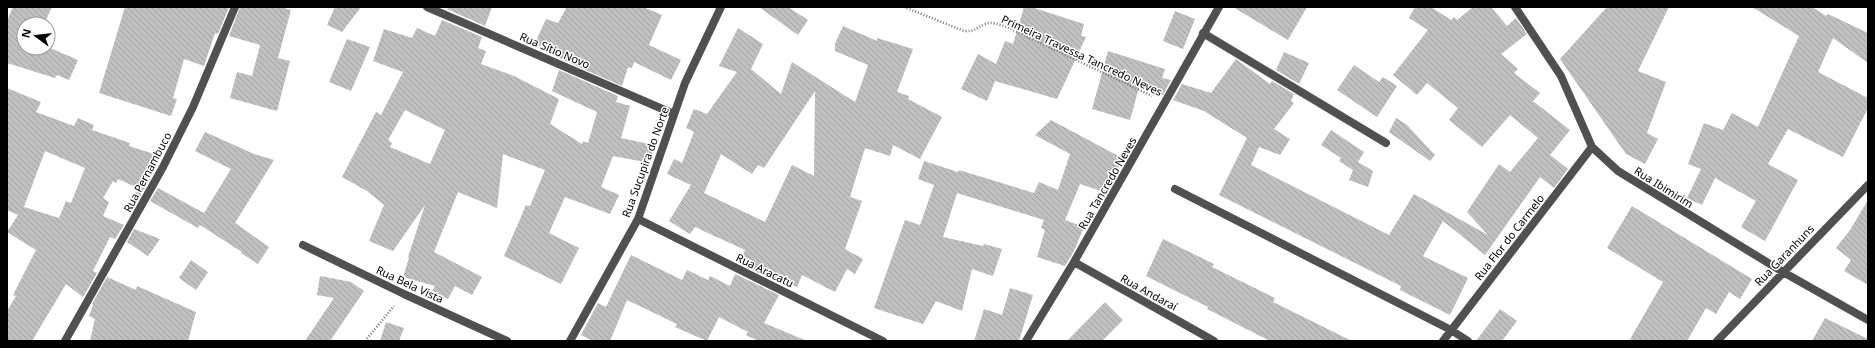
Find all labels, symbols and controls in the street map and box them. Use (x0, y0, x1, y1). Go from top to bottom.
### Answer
street label: Primeira Travessa Tancredo Neves (999, 11, 1165, 99)
north arrow (16, 16, 56, 56)
text: N (17, 27, 34, 40)
street label: Rua Sítio Novo (518, 28, 593, 72)
street label: Rua Sucupira do Norte (618, 105, 672, 219)
street label: Rua Pernambuco (120, 129, 175, 215)
street label: Rua Tancredo Neves (1074, 134, 1140, 232)
street label: Rua Ibimirim (1632, 163, 1696, 211)
street label: Rua Flor do Carmelo (1471, 191, 1548, 283)
street label: Rua Garanhuns (1751, 221, 1817, 289)
street label: Rua Aracatu (734, 250, 796, 290)
street label: Rua Bela Vista (374, 262, 446, 306)
street label: Rua Andaraí (1118, 270, 1181, 314)

